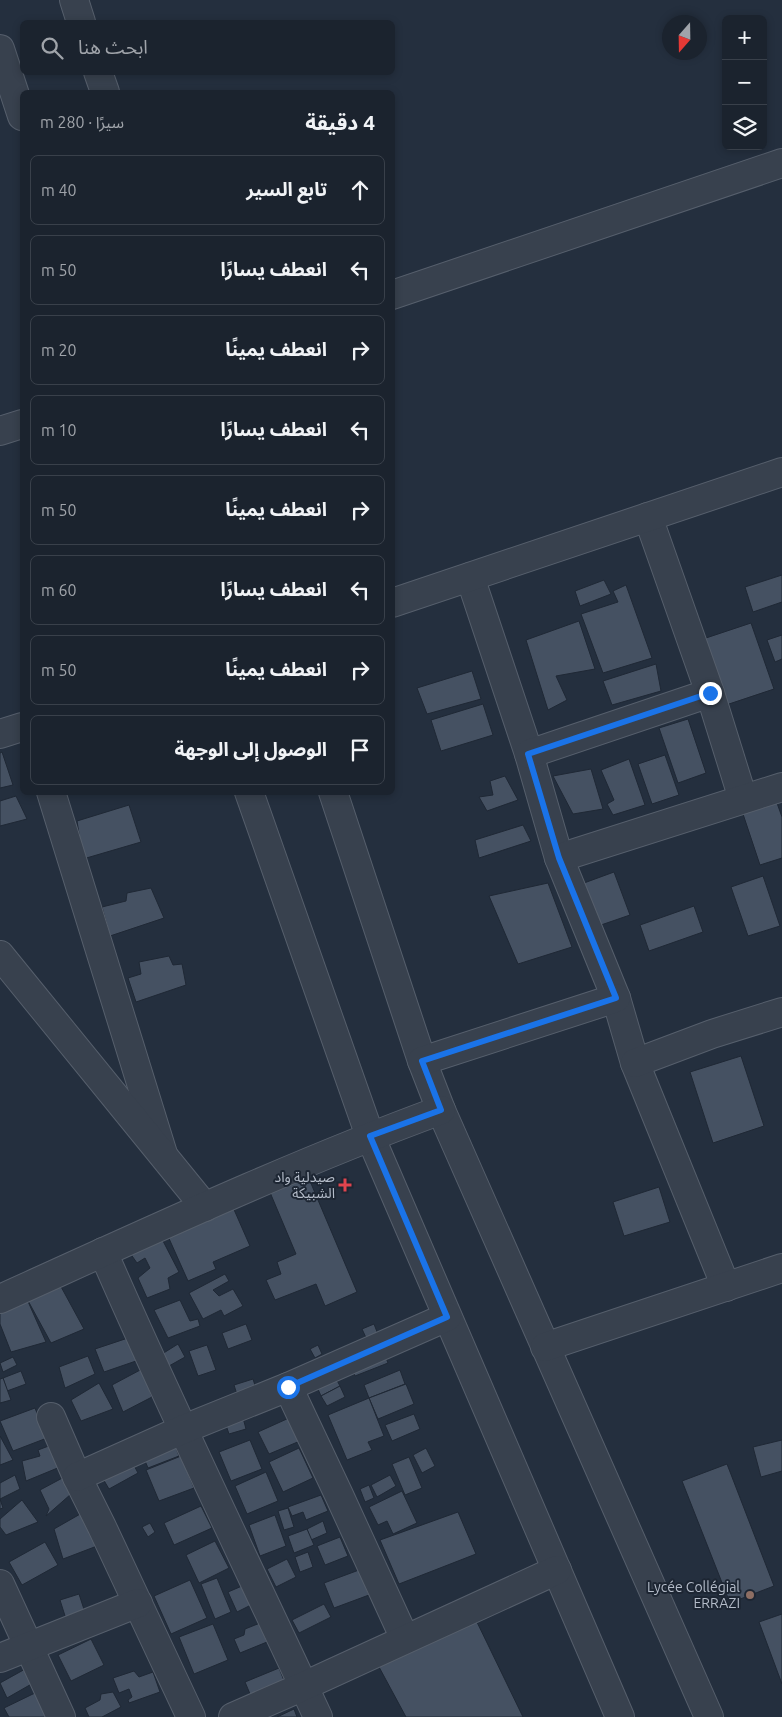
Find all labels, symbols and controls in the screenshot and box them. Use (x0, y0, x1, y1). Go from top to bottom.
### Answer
north arrow (662, 15, 707, 60)
map controls (722, 15, 767, 150)
button: + (722, 15, 767, 60)
search box (20, 20, 395, 75)
icon: search (38, 34, 66, 62)
text: ابحث هنا (78, 36, 148, 58)
button: − (722, 60, 767, 105)
button: layers (722, 105, 767, 150)
text: 4 دقيقة (305, 110, 375, 134)
text: سيرًا · 280 m (40, 113, 124, 131)
icon: ahead (346, 176, 374, 204)
text: تابع السير (246, 178, 327, 200)
text: 40 m (41, 181, 77, 199)
icon: left (346, 256, 374, 284)
text: انعطف يسارًا (220, 258, 327, 280)
text: 50 m (41, 261, 77, 279)
icon: right (346, 336, 374, 364)
text: انعطف يمينًا (225, 338, 327, 360)
text: 20 m (41, 341, 77, 359)
icon: left (346, 416, 374, 444)
text: انعطف يسارًا (220, 418, 327, 440)
text: 10 m (41, 421, 77, 439)
icon: right (346, 496, 374, 524)
text: انعطف يمينًا (225, 498, 327, 520)
text: 50 m (41, 501, 77, 519)
icon: left (346, 576, 374, 604)
text: انعطف يسارًا (220, 578, 327, 600)
text: 60 m (41, 581, 77, 599)
icon: right (346, 656, 374, 684)
text: انعطف يمينًا (225, 658, 327, 680)
text: 50 m (41, 661, 77, 679)
route end (699, 682, 722, 705)
icon: arrive (346, 736, 374, 764)
text: الوصول إلى الوجهة (175, 738, 327, 760)
place label: صيدلية واد الشبيكة (275, 1169, 335, 1201)
marker: صيدلية واد الشبيكة (339, 1179, 351, 1191)
route start (277, 1376, 300, 1399)
place label: Lycée Collégial ERRAZI (647, 1579, 740, 1611)
marker: Lycée Collégial ERRAZI (744, 1589, 756, 1601)

